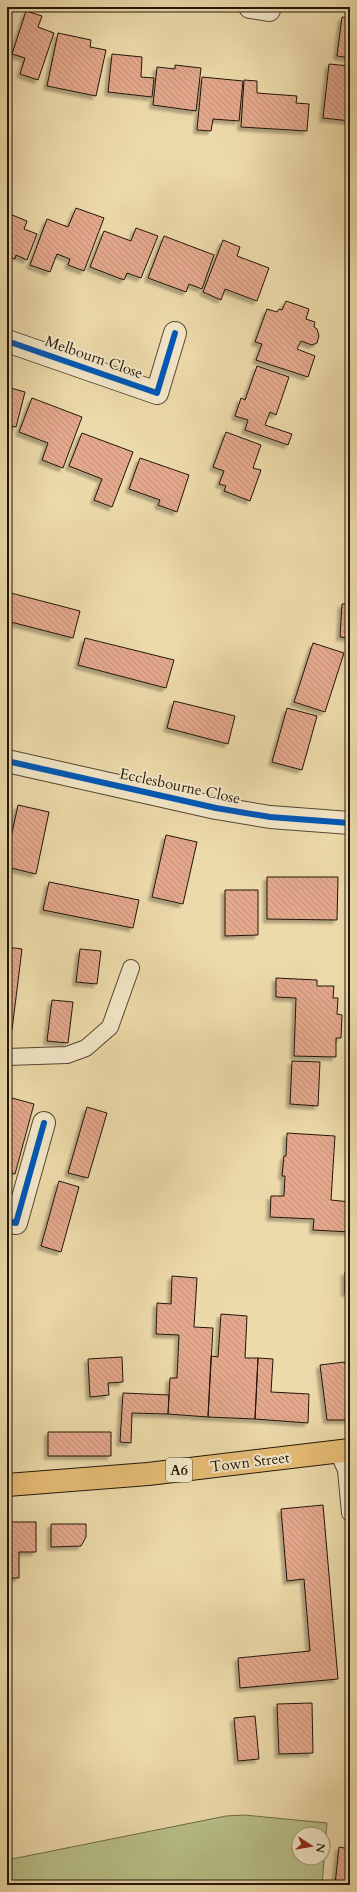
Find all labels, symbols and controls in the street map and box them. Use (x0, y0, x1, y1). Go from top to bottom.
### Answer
street label: Melbourn Close (42, 331, 146, 383)
street label: Ecclesbourne Close (118, 763, 242, 809)
street label: Town Street (209, 1447, 291, 1477)
road number: A6 (166, 1458, 192, 1482)
north arrow (291, 1826, 331, 1866)
text: N (312, 1842, 329, 1855)

